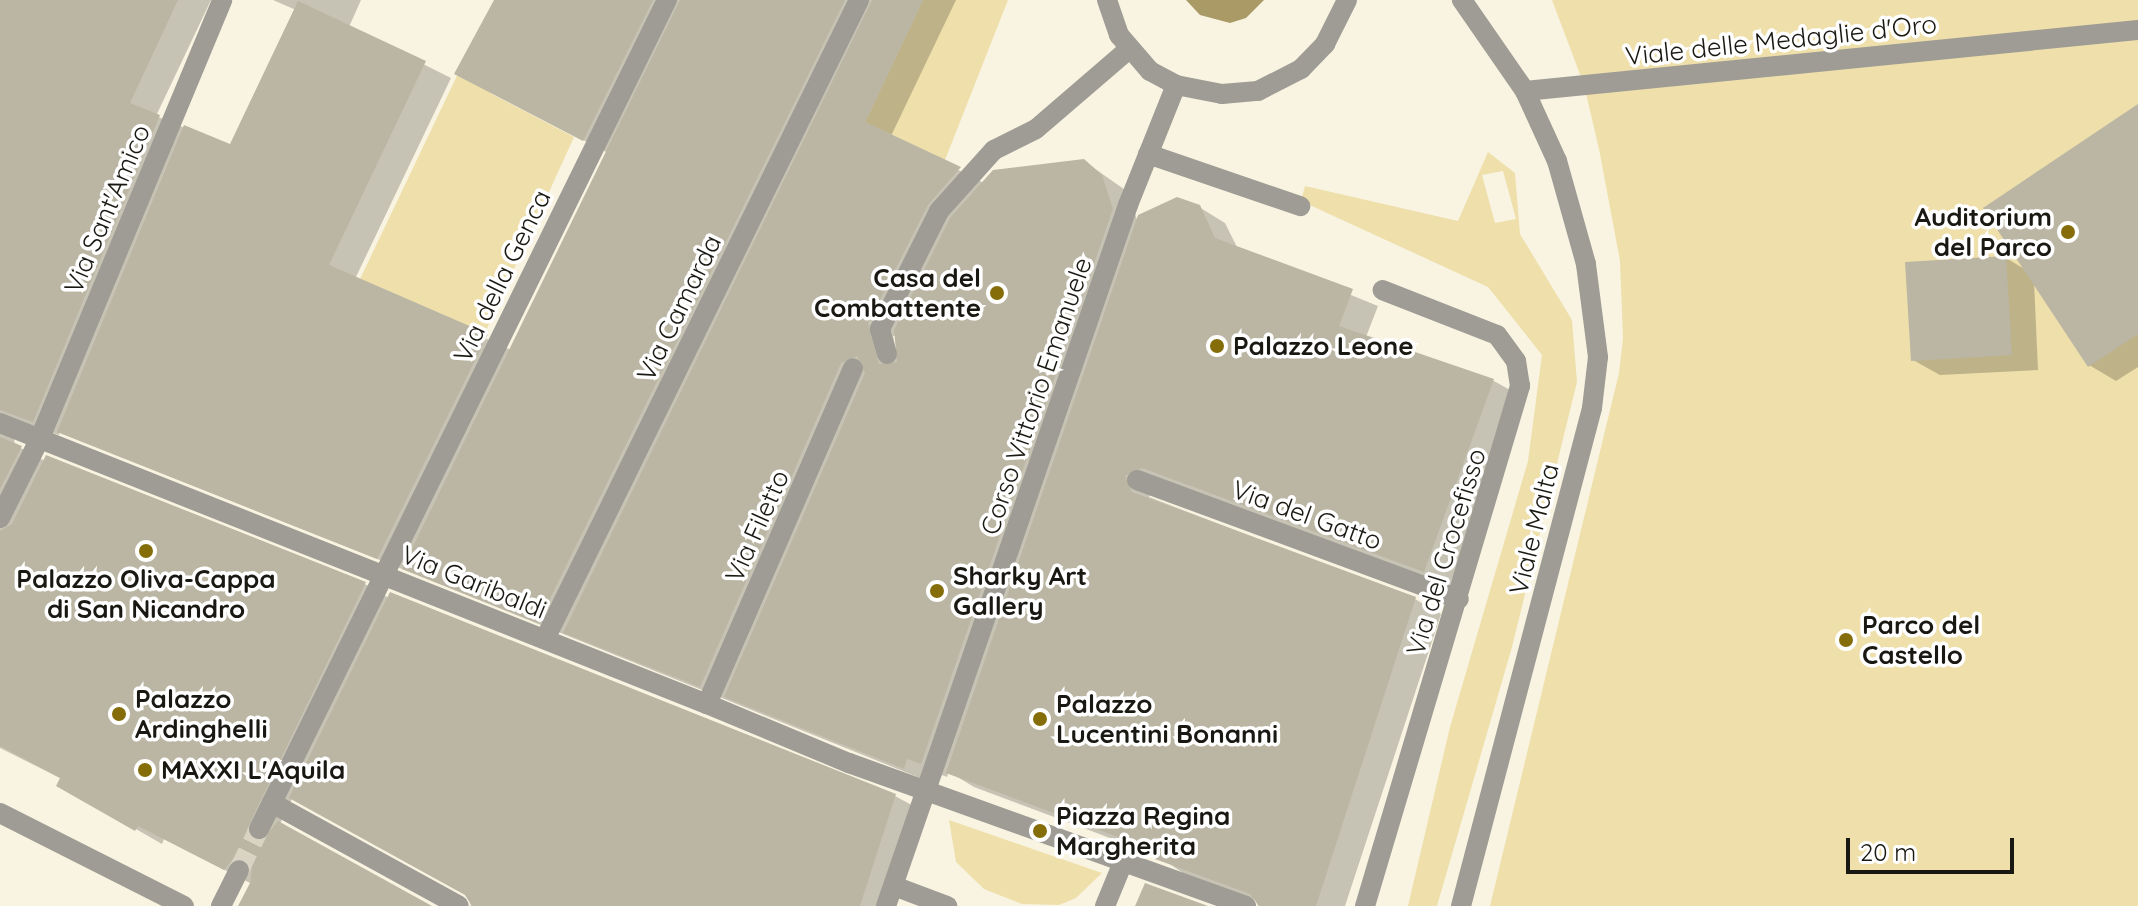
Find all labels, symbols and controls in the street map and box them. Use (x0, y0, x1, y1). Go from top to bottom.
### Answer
street label: Viale delle Medaglie d'Oro (1624, 8, 1938, 72)
street label: Via Sant'Amico (57, 120, 157, 298)
street label: Via della Genca (447, 185, 557, 367)
place label: Auditorium del Parco (1915, 201, 2052, 262)
marker: Auditorium del Parco (2059, 223, 2077, 241)
street label: Via Camarda (630, 230, 728, 386)
street label: Corso Vittorio Emanuele (974, 253, 1098, 539)
place label: Casa del Combattente (814, 262, 981, 324)
marker: Casa del Combattente (988, 284, 1006, 302)
place label: Palazzo Leone (1233, 330, 1414, 362)
marker: Palazzo Leone (1208, 337, 1226, 355)
street label: Via del Crocefisso (1400, 445, 1492, 659)
street label: Viale Malta (1503, 460, 1565, 598)
street label: Via Filetto (718, 465, 796, 587)
street label: Via del Gatto (1228, 474, 1386, 556)
street label: Via Garibaldi (397, 539, 551, 625)
marker: Palazzo Oliva-Cappa di San Nicandro (137, 542, 155, 560)
place label: Sharky Art Gallery (953, 560, 1087, 622)
place label: Palazzo Oliva-Cappa di San Nicandro (16, 563, 276, 624)
marker: Sharky Art Gallery (928, 582, 946, 600)
place label: Parco del Castello (1862, 609, 1980, 670)
marker: Parco del Castello (1837, 631, 1855, 649)
place label: Palazzo Ardinghelli (135, 683, 268, 744)
place label: Palazzo Lucentini Bonanni (1056, 688, 1278, 750)
marker: Palazzo Ardinghelli (110, 705, 128, 723)
marker: Palazzo Lucentini Bonanni (1031, 710, 1049, 728)
place label: MAXXI L'Aquila (161, 754, 345, 786)
marker: MAXXI L'Aquila (136, 761, 154, 779)
place label: Piazza Regina Margherita (1056, 800, 1230, 862)
marker: Piazza Regina Margherita (1031, 822, 1049, 840)
scale bar (1850, 822, 2018, 872)
text: 20 m (1860, 837, 1916, 867)

